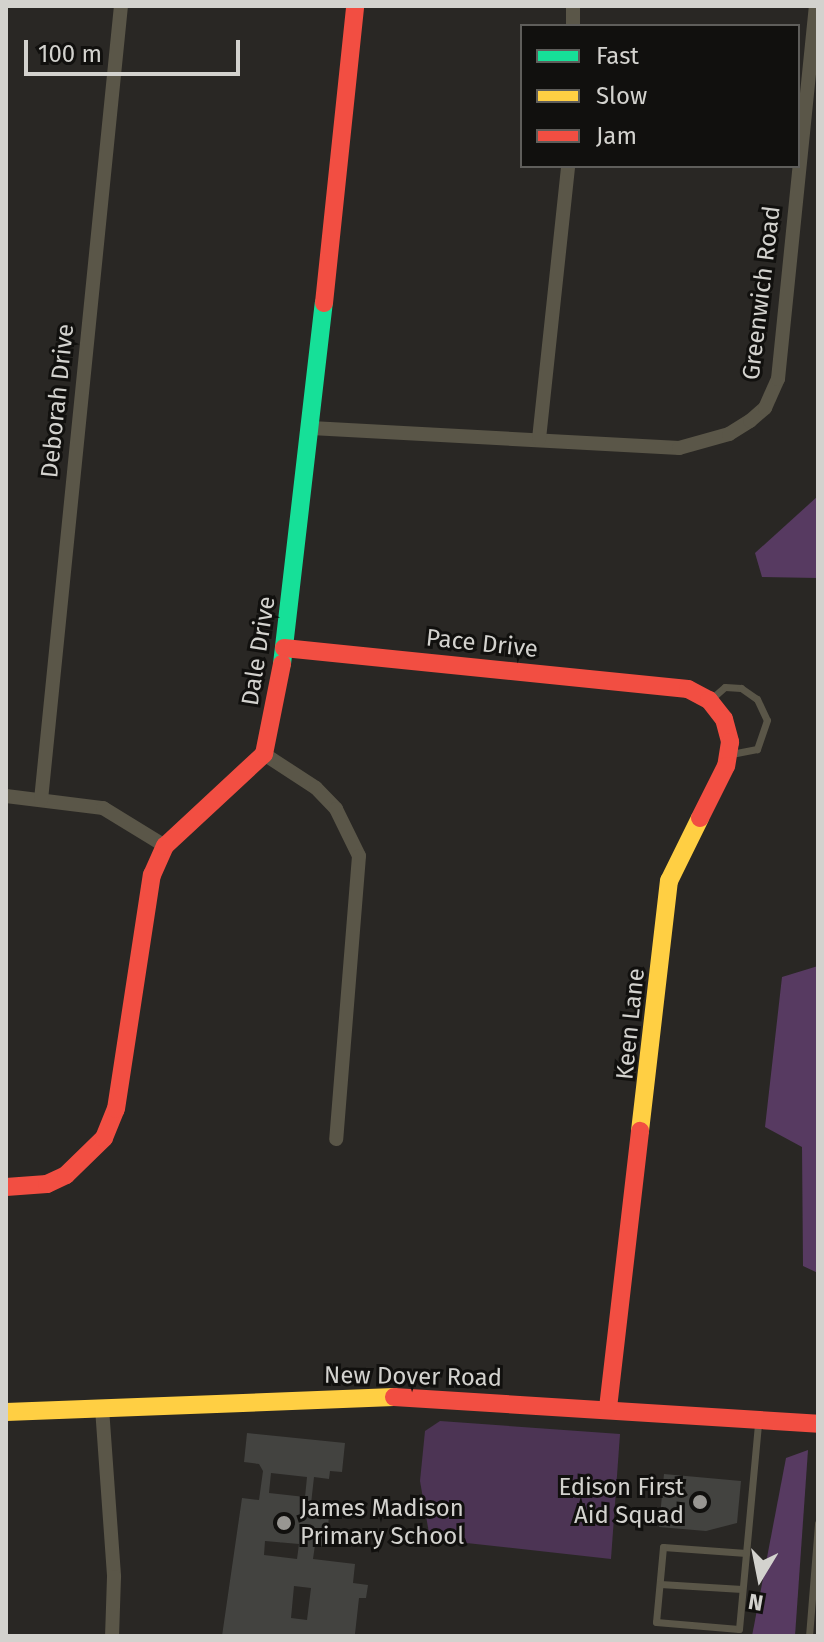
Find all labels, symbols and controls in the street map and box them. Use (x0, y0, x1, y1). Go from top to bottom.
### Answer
scale bar (28, 24, 244, 74)
legend (520, 24, 800, 168)
text: 100 m (38, 40, 102, 68)
text: Fast (596, 42, 639, 70)
text: Slow (596, 82, 647, 110)
text: Jam (596, 122, 637, 150)
street label: Greenwich Road (737, 204, 787, 382)
street label: Deborah Drive (36, 322, 80, 480)
street label: Dale Drive (236, 594, 282, 708)
street label: Pace Drive (425, 624, 539, 664)
street label: Keen Lane (611, 967, 651, 1081)
street label: New Dover Road (324, 1361, 502, 1393)
place label: Edison First Aid Squad (558, 1474, 684, 1530)
marker: Edison First Aid Squad (691, 1493, 709, 1511)
place label: James Madison Primary School (300, 1495, 464, 1551)
marker: James Madison Primary School (275, 1514, 293, 1532)
north arrow (720, 1538, 800, 1618)
text: N (746, 1588, 765, 1617)

